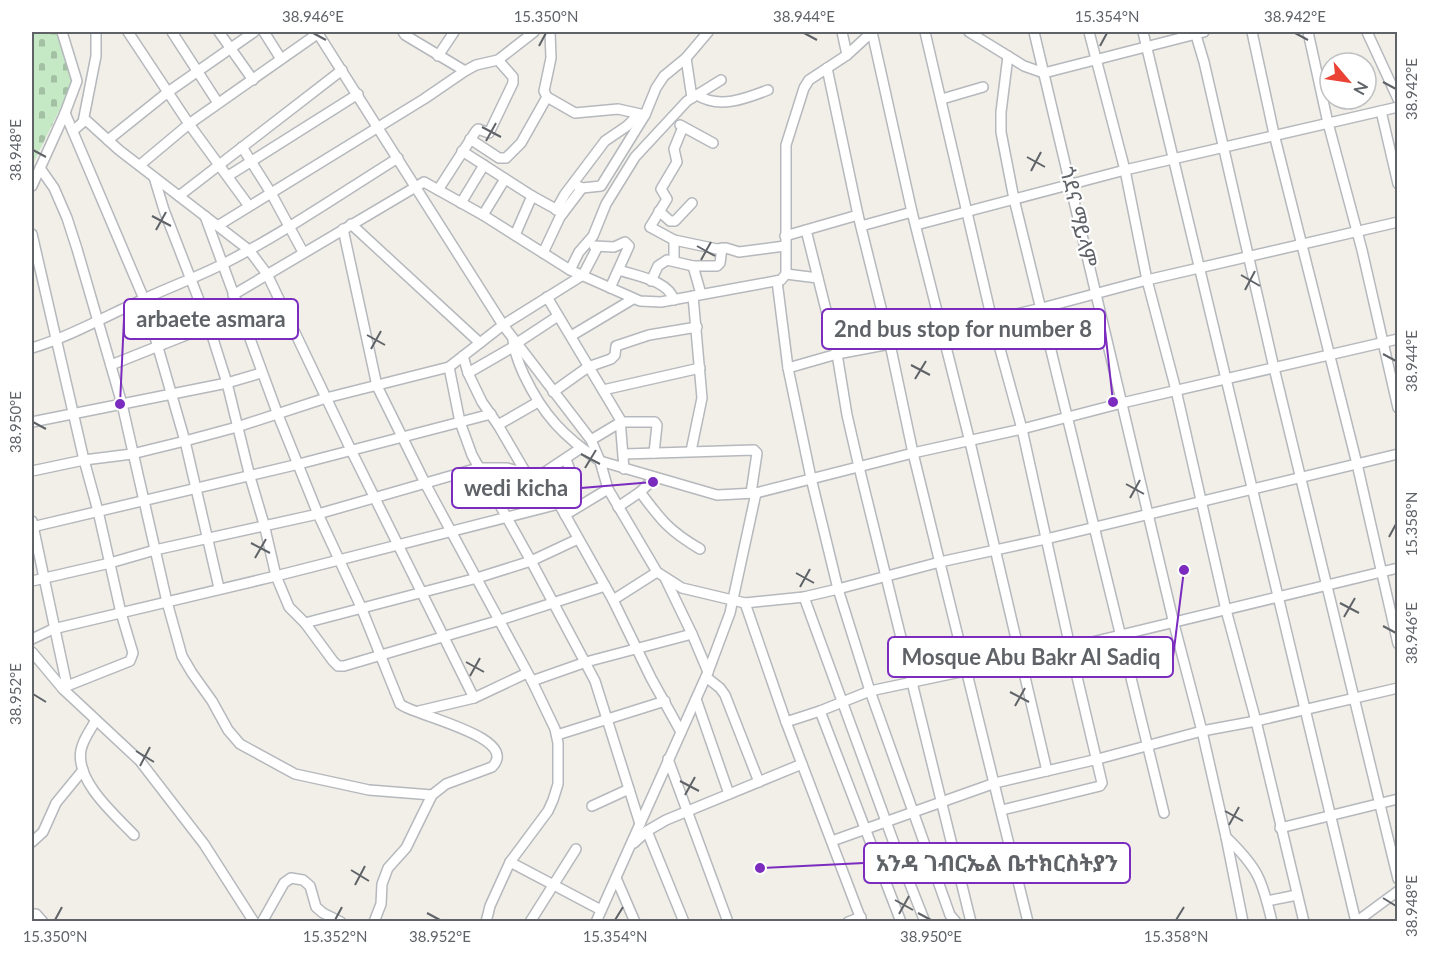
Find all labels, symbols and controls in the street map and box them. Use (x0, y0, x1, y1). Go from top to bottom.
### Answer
text: 38.946°E (282, 7, 344, 25)
text: 15.350°N (514, 7, 578, 25)
text: 38.944°E (773, 7, 835, 25)
text: 15.354°N (1075, 7, 1139, 25)
text: 38.942°E (1264, 7, 1326, 25)
north arrow (1318, 51, 1378, 111)
text: 38.942°E (1402, 58, 1420, 120)
text: N (1350, 79, 1373, 99)
text: 38.948°E (6, 119, 24, 181)
street label: ጎደና ማይላም (1056, 164, 1103, 269)
callout: arbaete asmara (124, 299, 298, 339)
text: arbaete asmara (136, 305, 286, 332)
callout: 2nd bus stop for number 8 (822, 309, 1105, 349)
text: 2nd bus stop for number 8 (834, 315, 1092, 342)
text: 38.944°E (1402, 330, 1420, 392)
text: 38.950°E (6, 391, 24, 453)
callout: wedi kicha (452, 468, 581, 508)
text: wedi kicha (464, 474, 568, 501)
text: 15.358°N (1402, 492, 1420, 556)
text: 38.946°E (1402, 602, 1420, 664)
callout: Mosque Abu Bakr Al Sadiq (888, 637, 1173, 677)
text: Mosque Abu Bakr Al Sadiq (902, 643, 1160, 670)
text: 38.952°E (6, 663, 24, 725)
callout: አንዳ ገብርኤል ቤተክርስትያን (864, 843, 1130, 883)
text: አንዳ ገብርኤል ቤተክርስትያን (876, 849, 1118, 876)
text: 38.948°E (1402, 875, 1420, 937)
text: 15.350°N (23, 927, 87, 945)
text: 15.352°N (303, 927, 367, 945)
text: 38.952°E (409, 927, 471, 945)
text: 15.354°N (583, 927, 647, 945)
text: 38.950°E (900, 927, 962, 945)
text: 15.358°N (1144, 927, 1208, 945)

